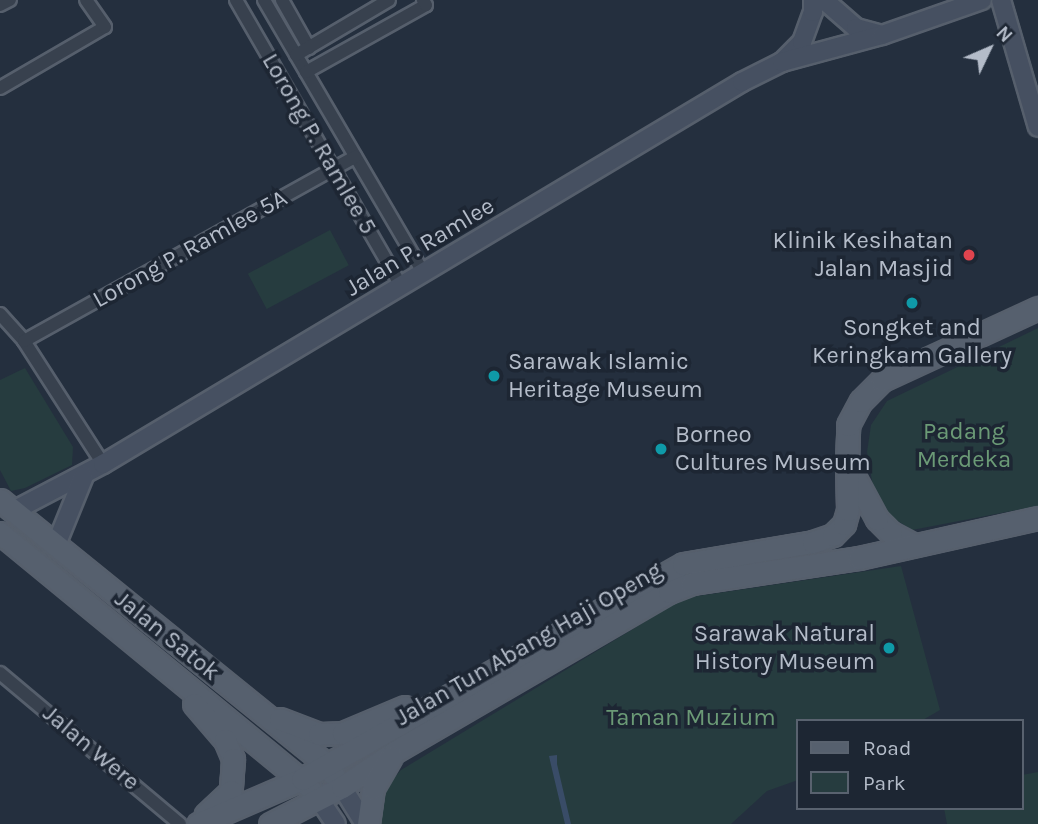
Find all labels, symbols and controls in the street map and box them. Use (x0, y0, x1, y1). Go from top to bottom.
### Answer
north arrow (954, 14, 1024, 84)
text: N (991, 22, 1017, 47)
street label: Lorong P. Ramlee 5 (256, 48, 382, 240)
street label: Lorong P. Ramlee 5A (88, 184, 292, 314)
street label: Jalan P. Ramlee (341, 191, 499, 303)
place label: Klinik Kesihatan Jalan Masjid (773, 227, 953, 283)
marker: Klinik Kesihatan Jalan Masjid (959, 245, 979, 265)
marker: Songket and Keringkam Gallery (904, 295, 920, 311)
place label: Songket and Keringkam Gallery (812, 314, 1012, 370)
place label: Sarawak Islamic Heritage Museum (508, 348, 703, 404)
marker: Sarawak Islamic Heritage Museum (486, 368, 502, 384)
park label: Padang Merdeka (917, 418, 1011, 474)
place label: Borneo Cultures Museum (675, 421, 871, 477)
marker: Borneo Cultures Museum (653, 441, 669, 457)
street label: Jalan Tun Abang Haji Openg (391, 556, 667, 732)
street label: Jalan Satok (109, 585, 225, 687)
place label: Sarawak Natural History Museum (694, 620, 875, 676)
marker: Sarawak Natural History Museum (881, 640, 897, 656)
street label: Jalan Were (37, 699, 145, 797)
park label: Taman Muzium (606, 704, 776, 732)
legend (796, 719, 1024, 810)
text: Road (863, 736, 911, 760)
text: Park (863, 771, 906, 795)

